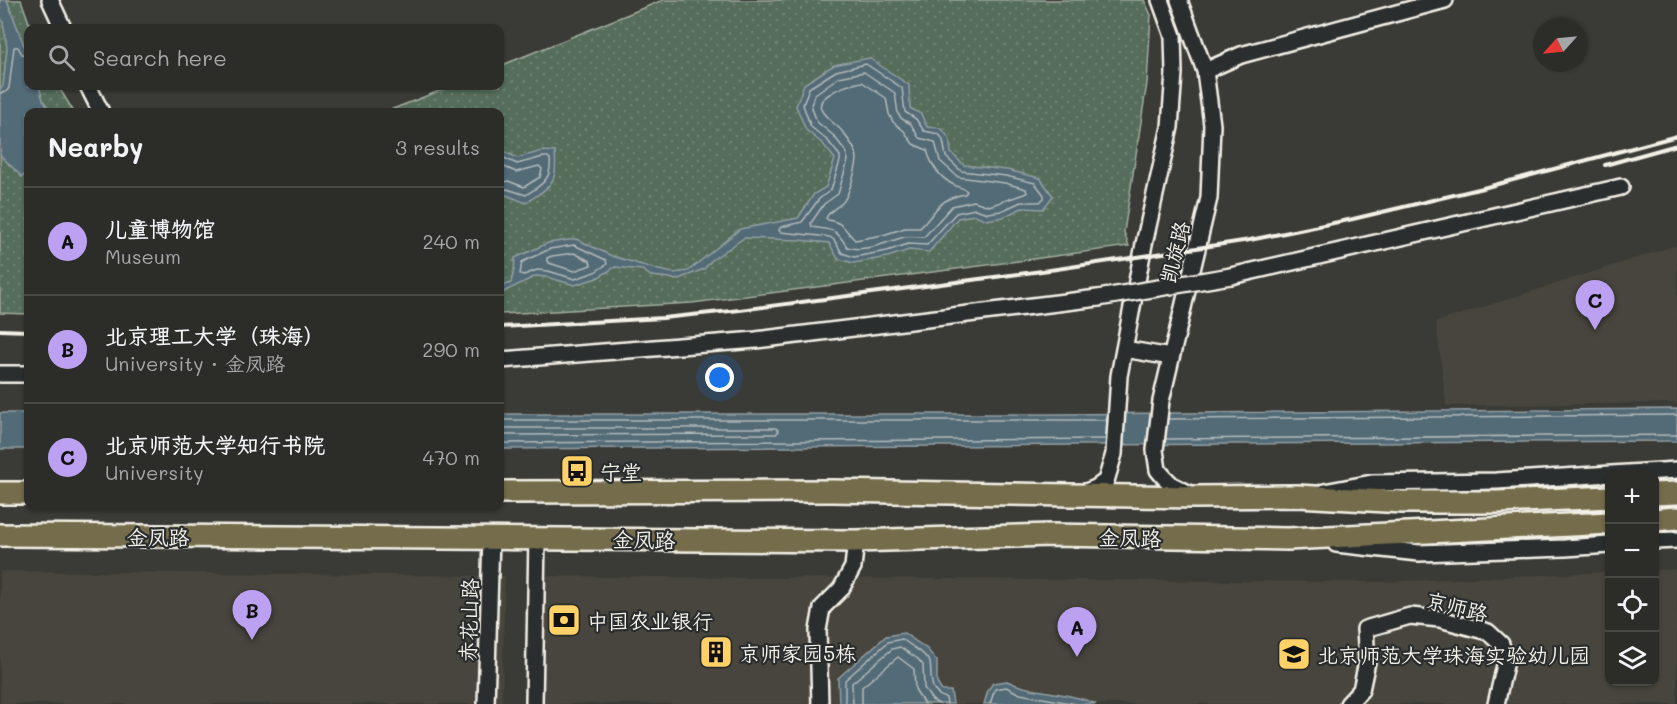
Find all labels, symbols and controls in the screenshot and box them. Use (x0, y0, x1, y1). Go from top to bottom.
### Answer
north arrow (1533, 18, 1587, 72)
search box (24, 24, 504, 90)
icon: search (45, 41, 78, 74)
text: Search here (93, 43, 227, 72)
text: Nearby (48, 130, 143, 164)
text: 3 results (395, 134, 480, 160)
text: 儿童博物馆 (105, 214, 215, 243)
street label: 凯旋路 (1153, 218, 1195, 286)
text: A (61, 228, 74, 254)
text: 240 m (422, 228, 480, 254)
text: Museum (105, 243, 181, 269)
pin: C (1576, 280, 1614, 330)
text: 北京理工大学（珠海） (105, 321, 325, 350)
text: B (61, 336, 74, 362)
text: 290 m (422, 336, 480, 362)
text: University · 金凤路 (105, 350, 285, 376)
your location (705, 363, 734, 392)
text: 北京师范大学知行书院 (105, 430, 325, 459)
text: C (60, 444, 75, 470)
text: 470 m (422, 444, 480, 470)
bus stop icon: 宁堂 (559, 453, 595, 489)
place label: 宁堂 (600, 458, 642, 485)
text: University (105, 459, 204, 485)
map controls (1605, 470, 1659, 686)
button: + (1605, 470, 1659, 524)
street label: 金凤路 (127, 523, 190, 550)
street label: 金凤路 (1098, 523, 1162, 551)
button: − (1605, 524, 1659, 578)
street label: 金凤路 (612, 525, 676, 553)
street label: 赤花山路 (453, 578, 483, 662)
button: locate (1605, 578, 1659, 632)
street label: 京师路 (1423, 585, 1491, 627)
pin: B (232, 590, 272, 640)
bank icon: 中国农业银行 (546, 602, 582, 638)
place label: 中国农业银行 (587, 607, 713, 634)
pin: A (1058, 608, 1096, 657)
button: layers (1605, 632, 1659, 686)
building icon: 京师家园5栋 (698, 634, 734, 670)
school or university icon: 北京师范大学珠海实验幼儿园 (1276, 636, 1312, 672)
place label: 京师家园5栋 (739, 639, 856, 666)
place label: 北京师范大学珠海实验幼儿园 (1317, 641, 1590, 668)

